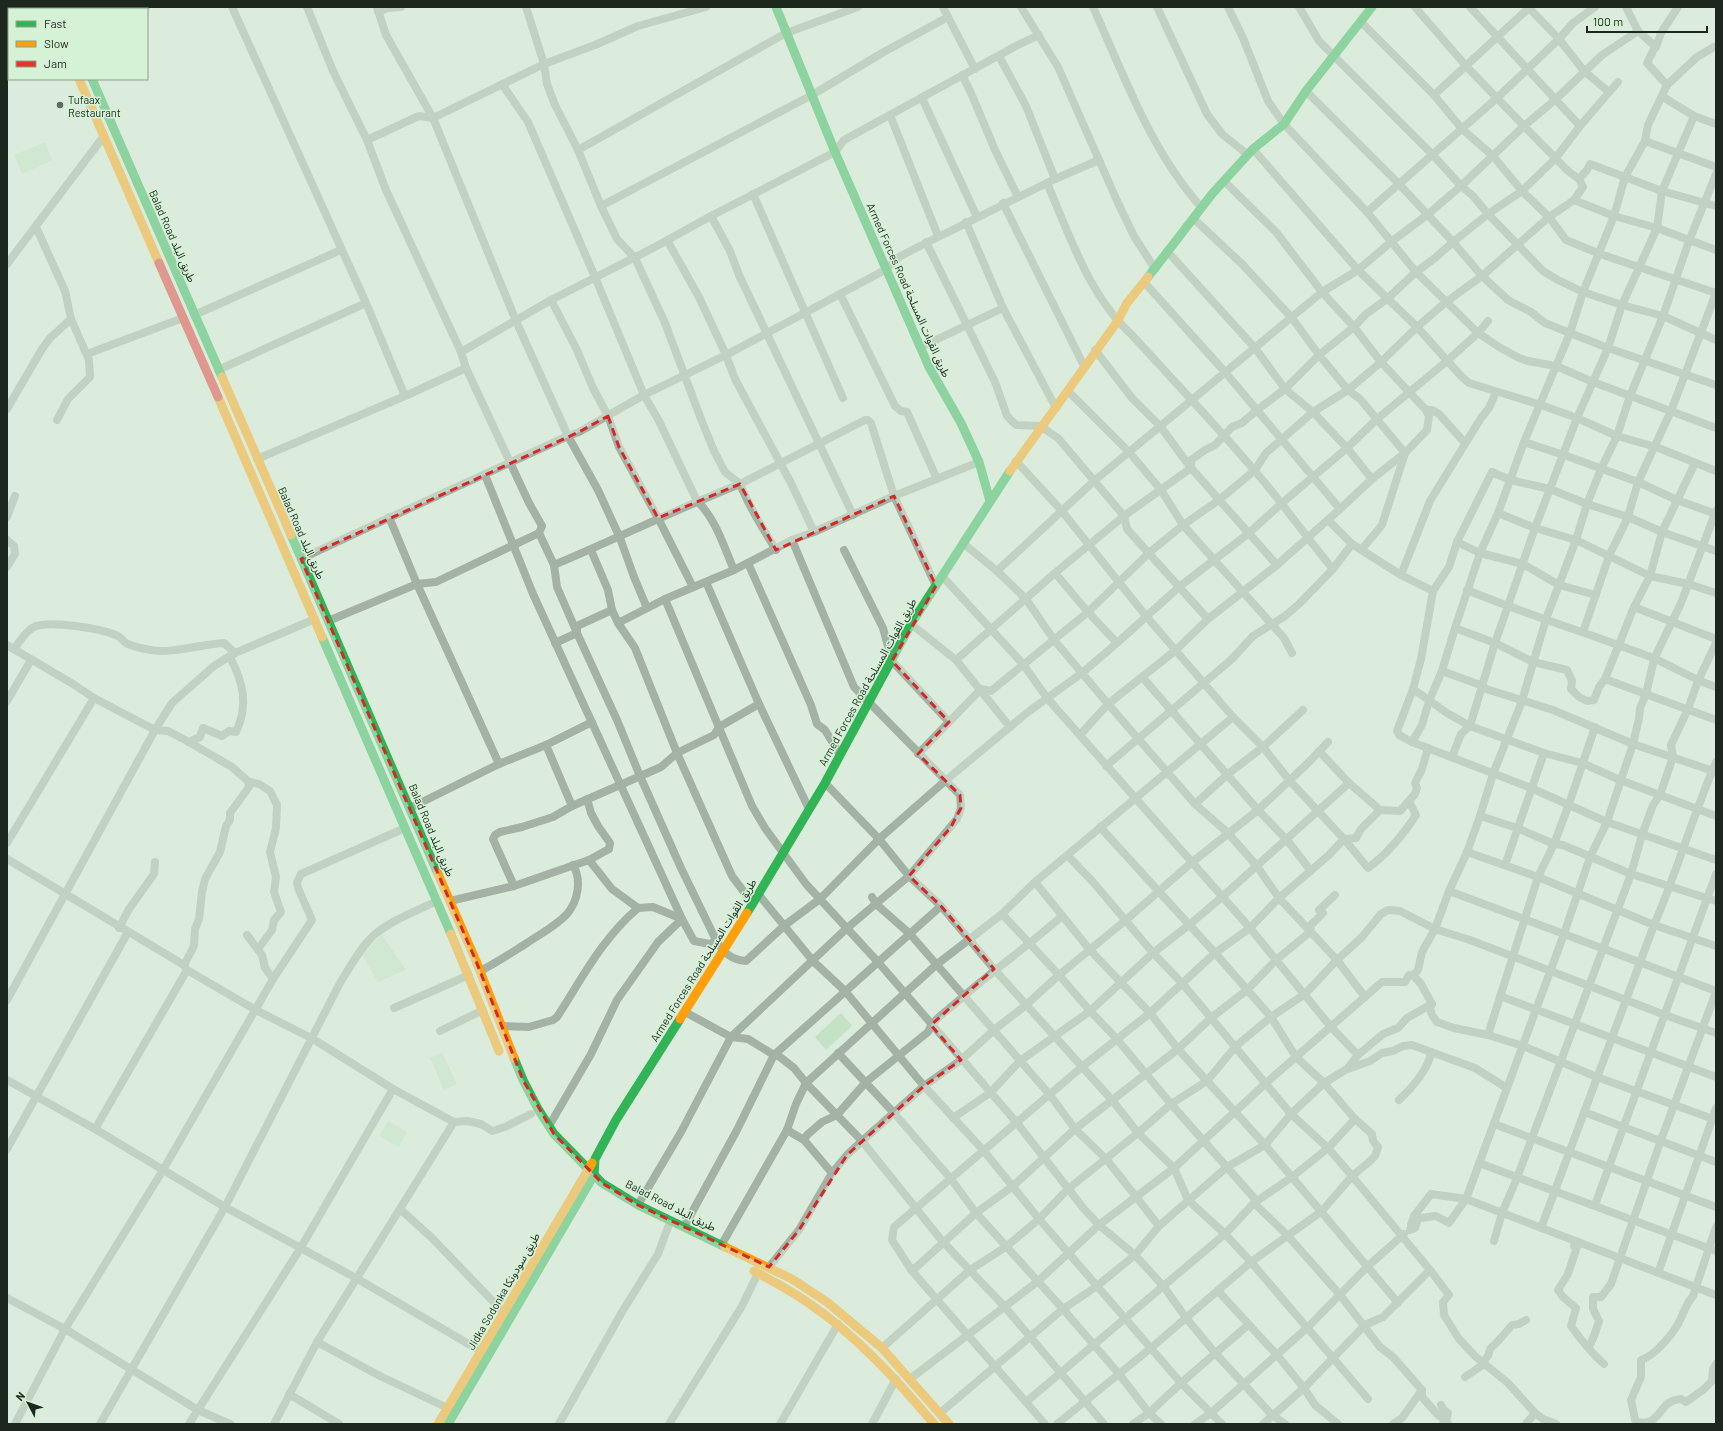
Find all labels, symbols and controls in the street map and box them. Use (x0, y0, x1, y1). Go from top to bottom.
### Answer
legend (8, 8, 148, 80)
scale bar (1587, 8, 1707, 34)
text: 100 m (1593, 14, 1623, 28)
text: Fast (44, 16, 67, 30)
text: Slow (44, 36, 69, 50)
text: Jam (44, 56, 67, 70)
place label: Tufaax Restaurant (68, 93, 121, 119)
marker: Tufaax Restaurant (55, 100, 65, 110)
street label: Balad Road طريق البلد (146, 188, 199, 285)
street label: Armed Forces Road طريق القوات المسلحة (864, 201, 953, 380)
street label: Balad Road طريق البلد (275, 485, 328, 582)
street label: Armed Forces Road طريق القوات المسلحة (815, 596, 920, 769)
street label: Balad Road طريق البلد (406, 782, 457, 879)
street label: Armed Forces Road طريق القوات المسلحة (647, 876, 760, 1044)
street label: Balad Road طريق البلد (623, 1177, 718, 1234)
street label: Jidka Sodonka طريق سودونكا (464, 1230, 543, 1353)
north arrow (8, 1383, 48, 1423)
text: N (13, 1389, 27, 1403)

